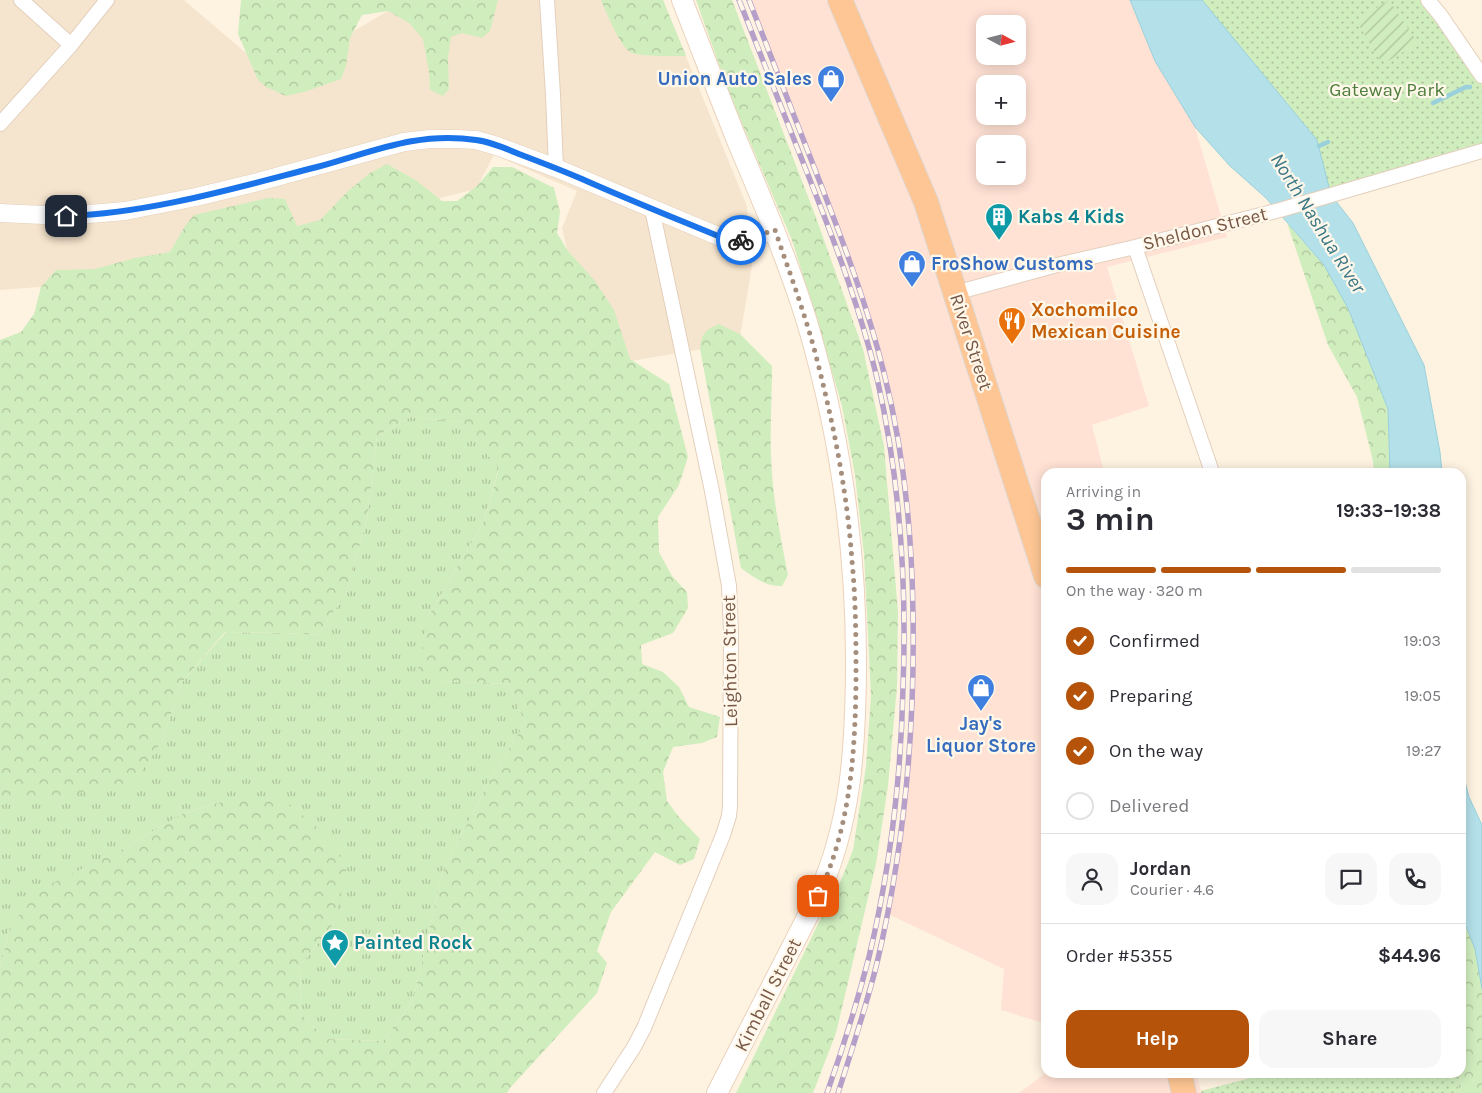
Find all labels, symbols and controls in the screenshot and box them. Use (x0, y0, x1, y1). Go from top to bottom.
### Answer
north arrow (976, 15, 1026, 65)
map controls (976, 15, 1026, 185)
shop icon: Union Auto Sales (816, 64, 846, 103)
place label: Union Auto Sales (657, 68, 812, 90)
button: + (976, 75, 1026, 125)
park label: Gateway Park (1329, 79, 1445, 101)
button: − (976, 135, 1026, 185)
water label: North Nashua River (1266, 149, 1371, 298)
pin (45, 195, 87, 237)
icon: home (52, 202, 80, 230)
building icon: Kabs 4 Kids (984, 202, 1014, 241)
street label: Sheldon Street (1140, 203, 1270, 255)
place label: Kabs 4 Kids (1018, 206, 1125, 228)
courier (716, 215, 766, 265)
icon: bike (727, 226, 755, 254)
shop icon: FroShow Customs (897, 249, 927, 288)
place label: FroShow Customs (931, 253, 1094, 275)
street label: River Street (945, 291, 997, 393)
place label: Xochomilco Mexican Cuisine (1031, 299, 1181, 343)
restaurant icon: Xochomilco Mexican Cuisine (997, 306, 1027, 345)
text: Arriving in (1066, 482, 1141, 501)
text: 19:33–19:38 (1336, 500, 1441, 522)
text: 3 min (1066, 501, 1155, 538)
text: On the way · 320 m (1066, 581, 1203, 600)
street label: Leighton Street (718, 595, 742, 727)
icon: check (1066, 627, 1094, 655)
text: Confirmed (1109, 630, 1200, 652)
text: 19:03 (1404, 631, 1441, 650)
shop icon: Jay's Liquor Store (966, 673, 996, 712)
icon: check (1066, 682, 1094, 710)
text: Preparing (1109, 685, 1192, 707)
text: 19:05 (1404, 686, 1441, 705)
place label: Jay's Liquor Store (926, 713, 1036, 757)
icon: check (1066, 737, 1094, 765)
text: On the way (1109, 740, 1203, 762)
text: 19:27 (1406, 741, 1441, 760)
text: Delivered (1109, 795, 1189, 817)
button: person (1066, 853, 1118, 905)
button: chat (1325, 853, 1377, 905)
button: phone (1389, 853, 1441, 905)
text: Jordan (1130, 858, 1191, 880)
pin (797, 875, 839, 917)
text: Courier · 4.6 (1130, 880, 1214, 899)
icon: bag (804, 882, 832, 910)
place icon: Painted Rock (320, 928, 350, 967)
place label: Painted Rock (354, 932, 473, 954)
street label: Kimball Street (730, 935, 806, 1055)
text: Order #5355 (1066, 945, 1173, 967)
text: $44.96 (1378, 945, 1441, 967)
button: Help (1066, 1010, 1249, 1068)
button: Share (1259, 1010, 1441, 1068)

